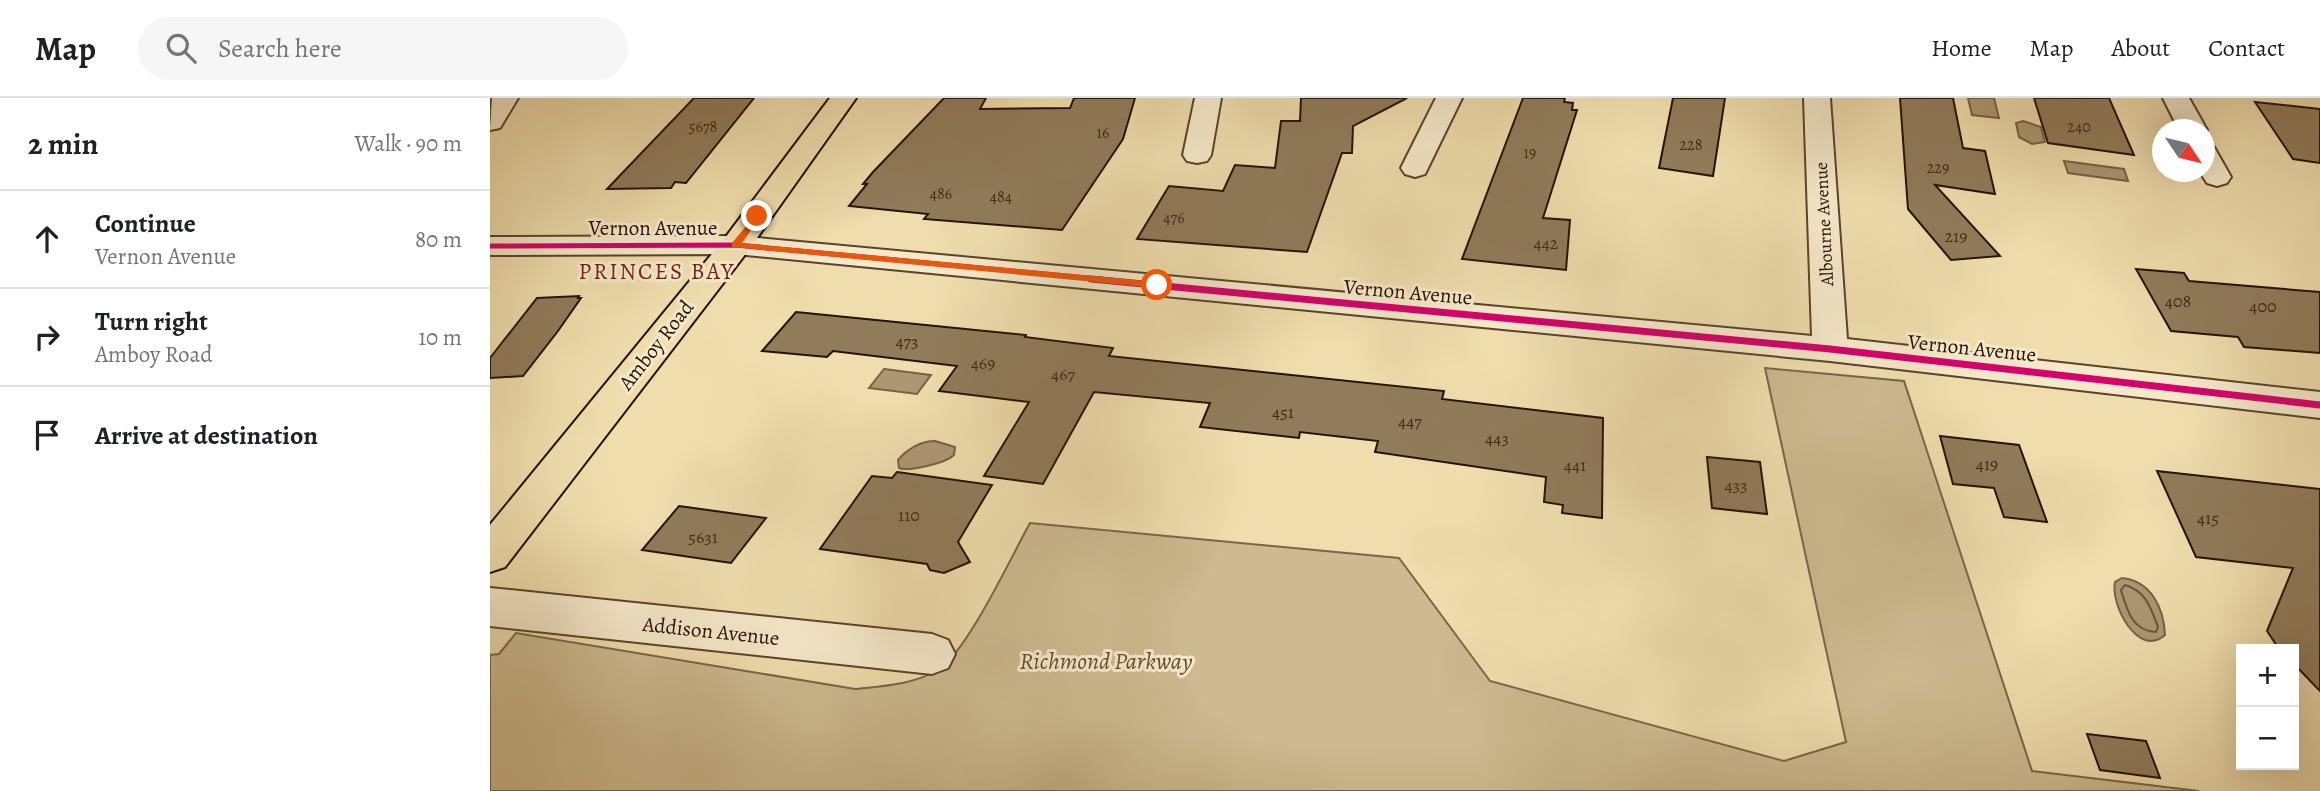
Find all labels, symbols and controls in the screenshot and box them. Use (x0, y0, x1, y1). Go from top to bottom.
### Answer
search box (138, 17, 628, 80)
text: Map (35, 26, 96, 71)
icon: search (162, 29, 200, 67)
text: Search here (218, 31, 342, 66)
text: Home (1931, 32, 1992, 64)
text: Map (2030, 32, 2074, 64)
text: About (2112, 32, 2170, 64)
text: Contact (2208, 32, 2285, 64)
house number: 5678 (689, 116, 717, 138)
house number: 240 (2067, 116, 2091, 138)
north arrow (2152, 119, 2215, 182)
house number: 16 (1097, 122, 1109, 144)
text: 2 min (28, 124, 98, 164)
text: Walk · 90 m (355, 128, 462, 159)
house number: 228 (1680, 134, 1702, 156)
house number: 19 (1524, 142, 1536, 164)
house number: 229 (1927, 157, 1949, 179)
street label: Albourne Avenue (1809, 161, 1839, 288)
house number: 486 (930, 183, 952, 205)
house number: 484 (990, 186, 1012, 208)
route end (741, 200, 772, 231)
text: Continue (95, 206, 196, 241)
house number: 476 (1163, 207, 1185, 229)
street label: Vernon Avenue (588, 214, 717, 242)
icon: ahead (28, 220, 66, 258)
text: 80 m (415, 224, 462, 255)
house number: 219 (1945, 224, 1967, 248)
house number: 442 (1534, 231, 1559, 255)
text: Vernon Avenue (95, 241, 236, 272)
district label: PRINCES BAY (579, 256, 735, 287)
route start (1141, 269, 1172, 300)
street label: Vernon Avenue (1342, 272, 1473, 312)
house number: 408 (2165, 289, 2191, 313)
street label: Amboy Road (611, 294, 701, 397)
house number: 400 (2249, 294, 2277, 318)
text: Turn right (95, 304, 208, 339)
icon: right (28, 318, 66, 356)
text: 10 m (418, 322, 462, 353)
street label: Vernon Avenue (1905, 327, 2038, 369)
house number: 473 (895, 329, 919, 353)
text: Amboy Road (95, 339, 213, 370)
house number: 469 (971, 351, 995, 375)
house number: 467 (1051, 362, 1075, 386)
house number: 451 (1272, 400, 1294, 424)
house number: 447 (1398, 409, 1422, 433)
icon: arrive (28, 416, 66, 454)
text: Arrive at destination (95, 418, 318, 453)
house number: 443 (1485, 426, 1509, 450)
house number: 419 (1976, 452, 1998, 476)
house number: 441 (1564, 453, 1586, 477)
house number: 433 (1724, 473, 1748, 497)
house number: 110 (898, 503, 920, 527)
house number: 415 (2197, 506, 2219, 530)
house number: 5631 (688, 525, 718, 549)
street label: Addison Avenue (640, 610, 781, 652)
map controls (2236, 644, 2299, 770)
button: + (2236, 644, 2299, 707)
park label: Richmond Parkway (1020, 645, 1193, 677)
button: − (2236, 707, 2299, 770)

